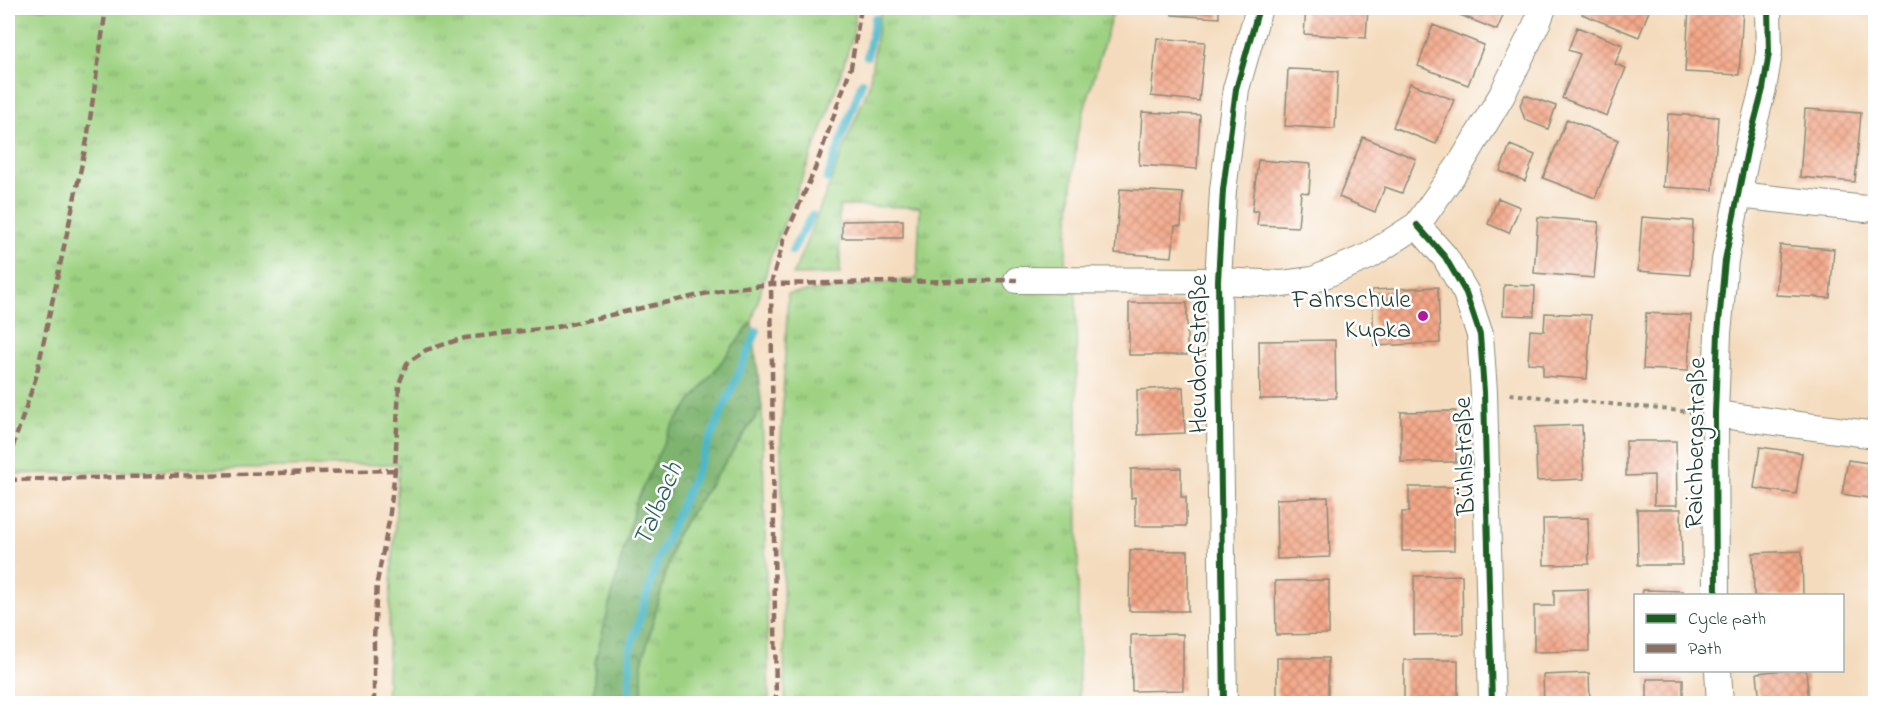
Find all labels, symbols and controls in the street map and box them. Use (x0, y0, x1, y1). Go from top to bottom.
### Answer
street label: Heudorfstraße (1181, 274, 1219, 434)
place label: Fahrschule Kupka (1291, 282, 1411, 350)
marker: Fahrschule Kupka (1416, 309, 1430, 323)
street label: Raichbergstraße (1677, 357, 1717, 529)
street label: Bühlstraße (1445, 396, 1487, 517)
water label: Talbach (624, 456, 695, 553)
legend (1634, 594, 1844, 672)
text: Cycle path (1688, 607, 1766, 633)
text: Path (1688, 637, 1722, 663)

